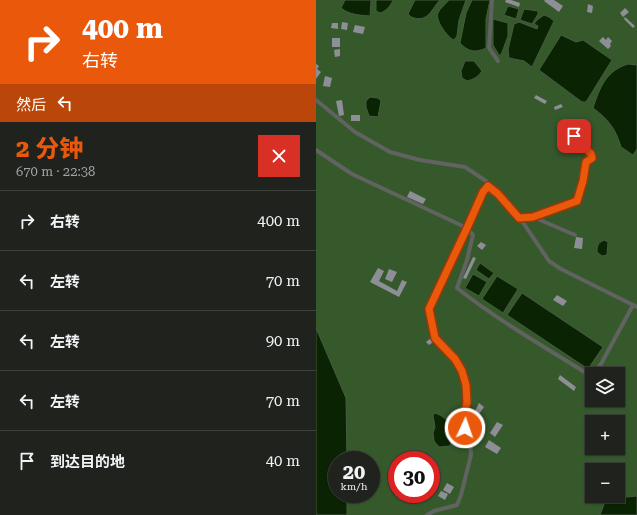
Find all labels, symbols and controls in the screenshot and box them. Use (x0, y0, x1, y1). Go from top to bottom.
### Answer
text: 400 m (82, 12, 163, 45)
icon: right (16, 16, 68, 68)
text: 右转 (82, 50, 118, 71)
icon: left (54, 92, 76, 114)
text: 然后 (16, 96, 46, 114)
pin (557, 119, 591, 153)
icon: arrive (563, 125, 585, 147)
text: 2 分钟 (16, 135, 84, 163)
button: close (258, 135, 300, 177)
text: 670 m · 22:38 (16, 164, 95, 179)
icon: right (16, 210, 38, 232)
text: 400 m (257, 212, 300, 230)
text: 右转 (50, 213, 80, 231)
icon: left (16, 270, 38, 292)
text: 70 m (266, 272, 300, 290)
text: 左转 (50, 273, 80, 291)
icon: left (16, 330, 38, 352)
text: 90 m (266, 332, 300, 350)
text: 左转 (50, 333, 80, 351)
map controls (585, 367, 625, 503)
button: layers (585, 367, 625, 407)
icon: left (16, 390, 38, 412)
text: 70 m (266, 392, 300, 410)
text: 左转 (50, 393, 80, 411)
position arrow (444, 407, 486, 449)
button: + (585, 415, 625, 455)
icon: arrive (16, 450, 38, 472)
speed limit sign: 30 (388, 451, 440, 503)
text: 40 m (266, 452, 300, 470)
text: 到达目的地 (50, 453, 125, 471)
text: 20 (343, 460, 365, 484)
button: − (585, 463, 625, 503)
text: km/h (341, 481, 367, 492)

